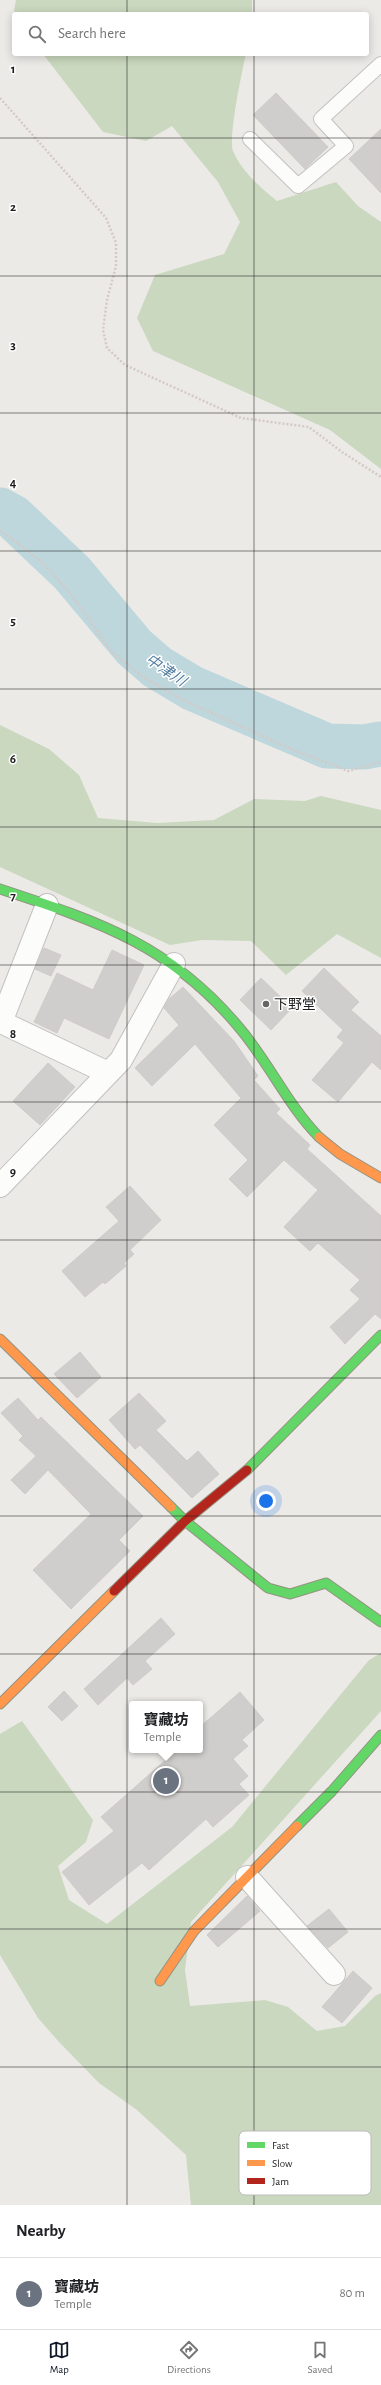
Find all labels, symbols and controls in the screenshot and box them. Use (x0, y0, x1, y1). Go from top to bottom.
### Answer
search box (12, 12, 369, 56)
icon: search (26, 23, 48, 45)
text: Search here (58, 26, 126, 41)
text: 1 (11, 63, 15, 76)
text: 2 (10, 201, 16, 214)
text: 3 (10, 339, 16, 352)
text: 4 (10, 477, 17, 490)
text: 5 (10, 615, 16, 628)
water label: 中津川 (143, 651, 191, 690)
text: 6 (10, 753, 16, 766)
text: 7 (10, 890, 16, 903)
place label: 下野堂 (274, 997, 316, 1012)
marker: 下野堂 (261, 999, 271, 1009)
text: 8 (10, 1028, 16, 1041)
text: 9 (10, 1166, 16, 1179)
your location (256, 1491, 276, 1511)
popup (129, 1701, 203, 1753)
text: 寶藏坊 (143, 1713, 189, 1728)
text: Temple (143, 1731, 181, 1744)
pin: 1 (153, 1766, 179, 1796)
legend (239, 2131, 371, 2195)
text: Fast (272, 2140, 290, 2151)
text: Slow (272, 2158, 293, 2169)
text: Jam (272, 2176, 289, 2187)
text: Nearby (16, 2222, 66, 2239)
text: 寶藏坊 (54, 2280, 99, 2295)
text: 1 (27, 2287, 31, 2300)
text: 80 m (339, 2287, 365, 2300)
text: Temple (54, 2298, 92, 2311)
tab: Map (48, 2339, 70, 2376)
tab: Directions (167, 2339, 211, 2376)
tab: Saved (307, 2339, 333, 2376)

